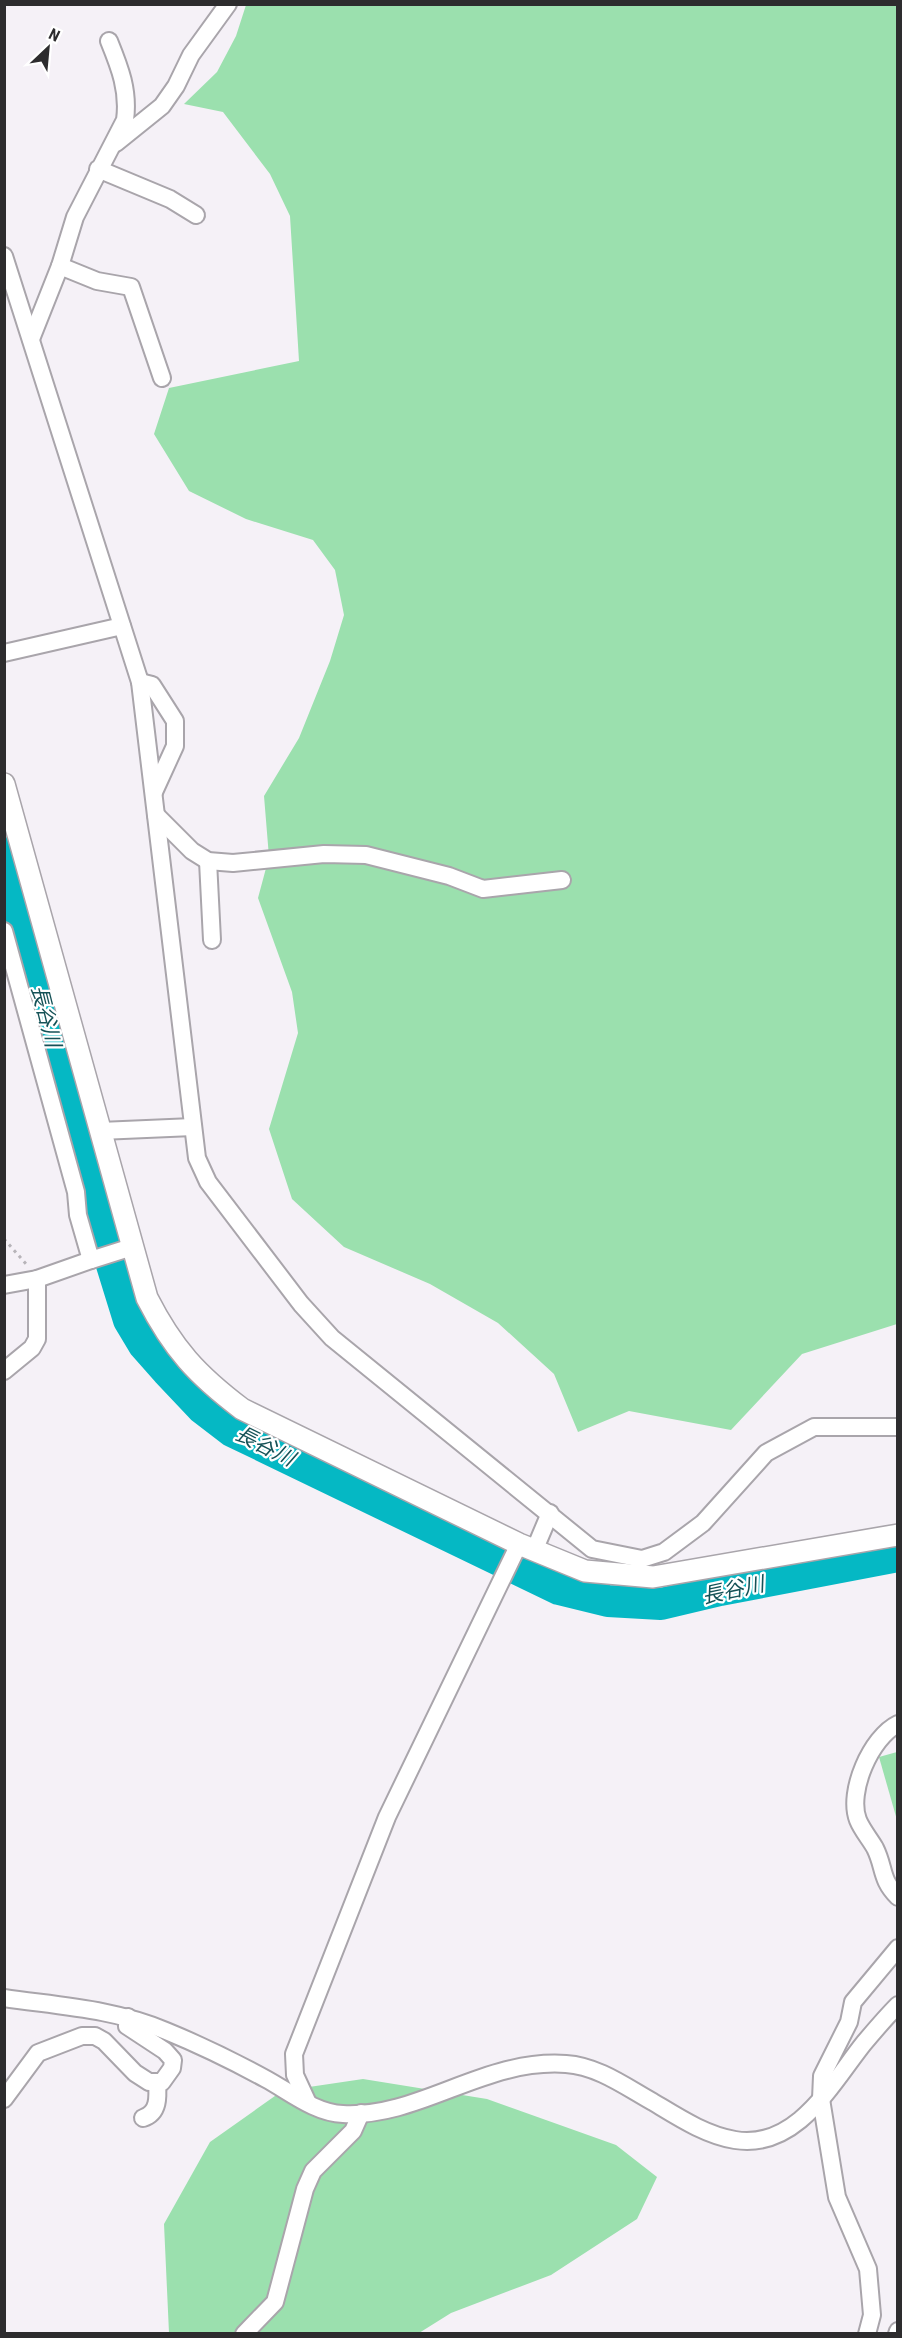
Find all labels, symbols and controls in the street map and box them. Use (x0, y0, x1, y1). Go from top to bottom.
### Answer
north arrow (18, 18, 78, 78)
text: N (46, 24, 63, 46)
water label: 長谷川 (27, 983, 66, 1051)
water label: 長谷川 (231, 1421, 300, 1472)
water label: 長谷川 (700, 1571, 768, 1608)

